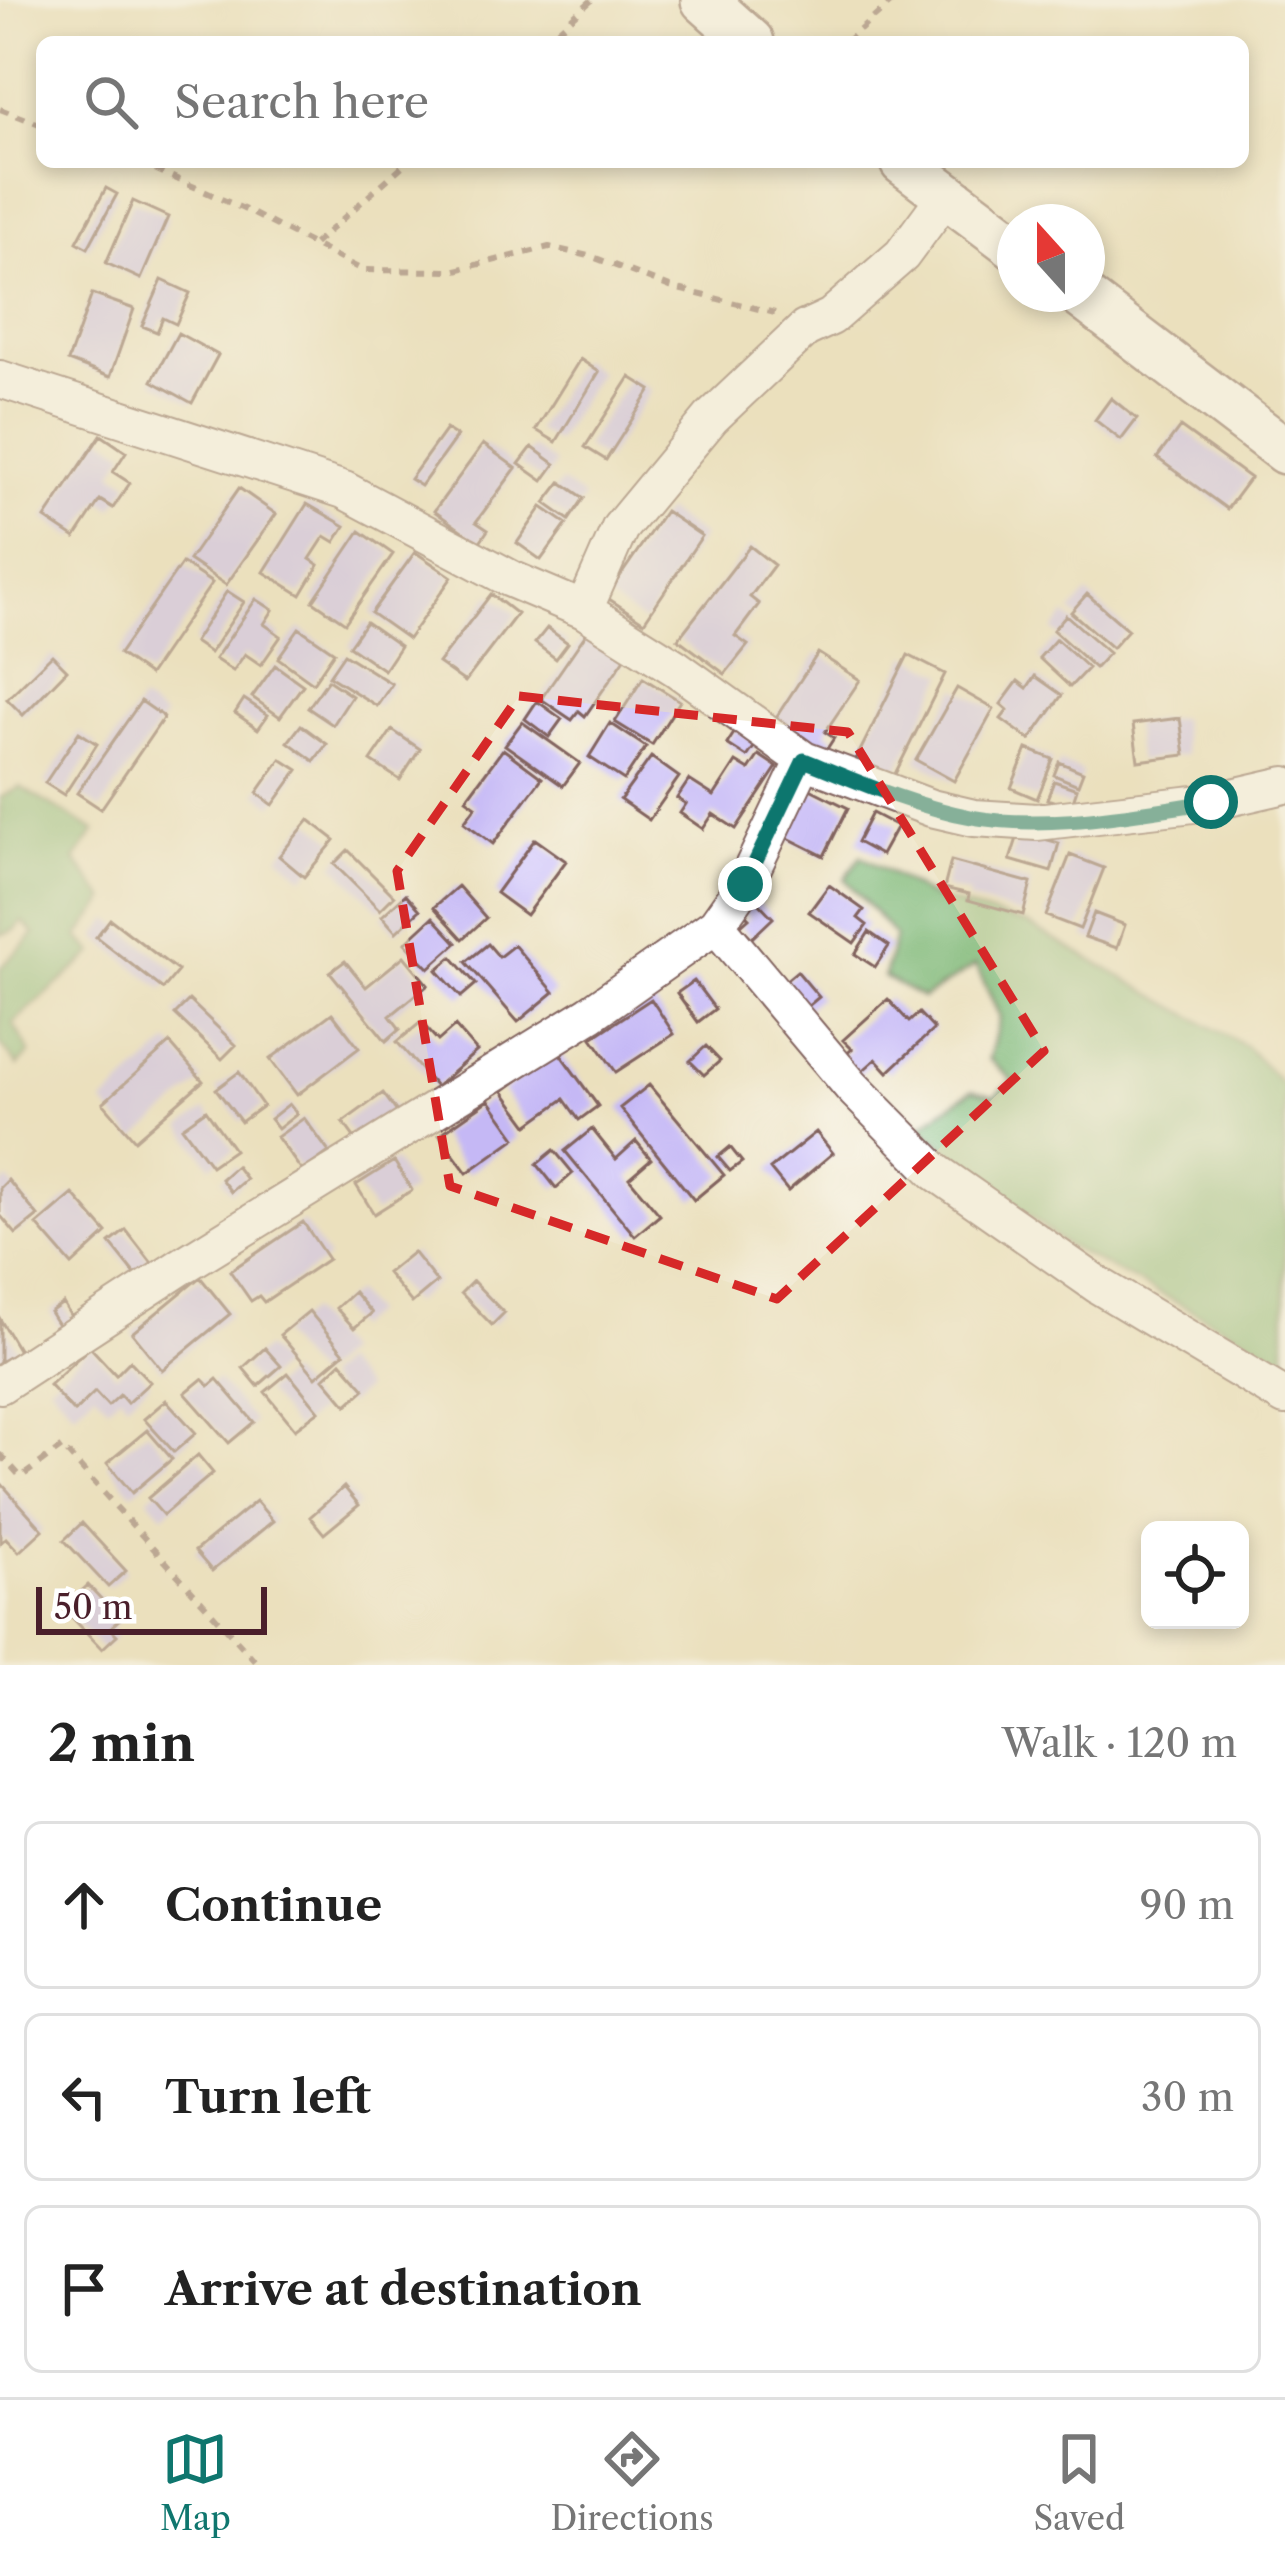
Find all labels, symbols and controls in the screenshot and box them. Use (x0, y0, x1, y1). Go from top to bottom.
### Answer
search box (36, 36, 1249, 168)
icon: search (78, 69, 144, 135)
text: Search here (174, 74, 429, 130)
north arrow (997, 204, 1105, 312)
route start (1184, 775, 1238, 829)
route end (718, 857, 772, 911)
map controls (1141, 1521, 1249, 1629)
button: locate (1141, 1521, 1249, 1629)
scale bar (36, 1581, 267, 1634)
text: 50 m (54, 1587, 132, 1628)
text: 2 min (48, 1712, 195, 1774)
text: Walk · 120 m (1002, 1719, 1237, 1767)
icon: ahead (51, 1872, 117, 1938)
text: Continue (165, 1877, 382, 1933)
text: 90 m (1140, 1881, 1234, 1929)
icon: left (51, 2064, 117, 2130)
text: Turn left (165, 2069, 371, 2125)
text: 30 m (1141, 2073, 1234, 2121)
icon: arrive (51, 2256, 117, 2322)
text: Arrive at destination (165, 2261, 642, 2317)
tab: Map (160, 2426, 231, 2539)
tab: Directions (551, 2426, 714, 2539)
tab: Saved (1033, 2426, 1125, 2539)

